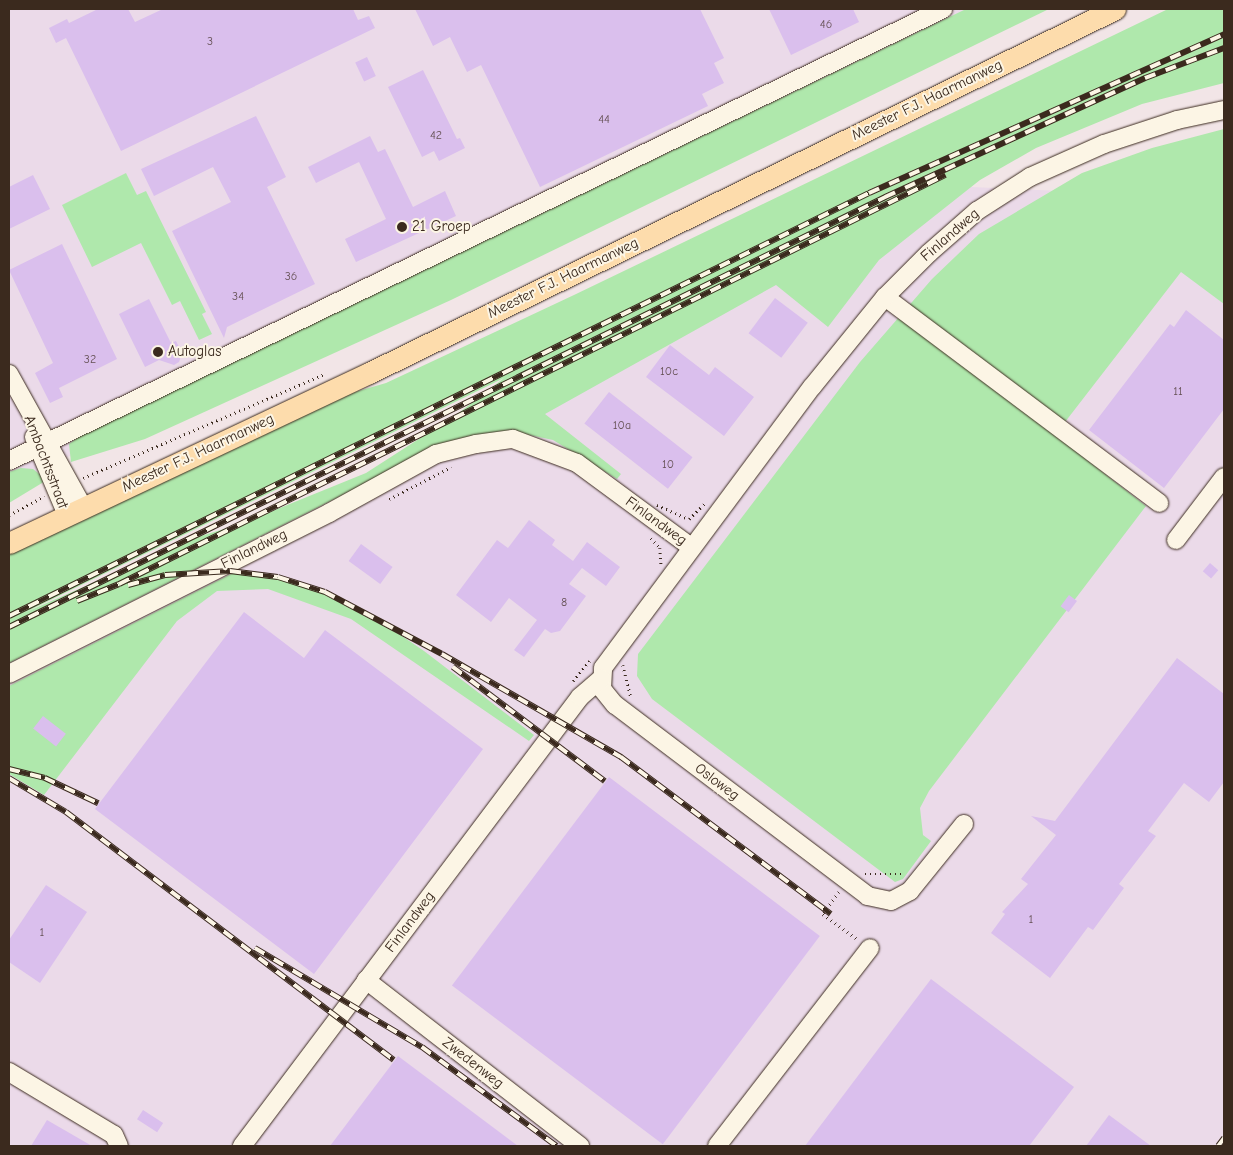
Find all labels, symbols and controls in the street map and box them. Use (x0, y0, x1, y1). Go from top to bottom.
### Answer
house number: 46 (820, 18, 832, 32)
house number: 3 (207, 35, 213, 49)
street label: Meester F.J. Haarmanweg (849, 56, 1005, 144)
house number: 44 (598, 113, 610, 127)
house number: 42 (430, 129, 442, 143)
street label: Finlandweg (917, 205, 983, 265)
place label: 21 Groep (412, 218, 471, 236)
marker: 21 Groep (396, 221, 408, 233)
street label: Meester F.J. Haarmanweg (485, 234, 641, 322)
house number: 36 (285, 270, 297, 284)
house number: 34 (232, 290, 244, 304)
place label: Autoglas (168, 343, 221, 361)
marker: Autoglas (152, 346, 164, 358)
house number: 32 (84, 353, 96, 367)
house number: 10c (660, 365, 678, 379)
house number: 11 (1173, 385, 1183, 399)
street label: Meester F.J. Haarmanweg (119, 410, 277, 496)
street label: Ambachtsstraat (20, 413, 72, 511)
house number: 10a (613, 419, 631, 433)
house number: 10 (662, 458, 674, 472)
street label: Finlandweg (622, 493, 690, 549)
street label: Finlandweg (218, 525, 290, 573)
house number: 8 (561, 596, 567, 610)
street label: Osloweg (691, 759, 743, 805)
street label: Finlandweg (381, 888, 439, 956)
house number: 1 (1029, 913, 1033, 927)
house number: 1 (40, 926, 44, 940)
street label: Zwedenweg (439, 1033, 507, 1093)

